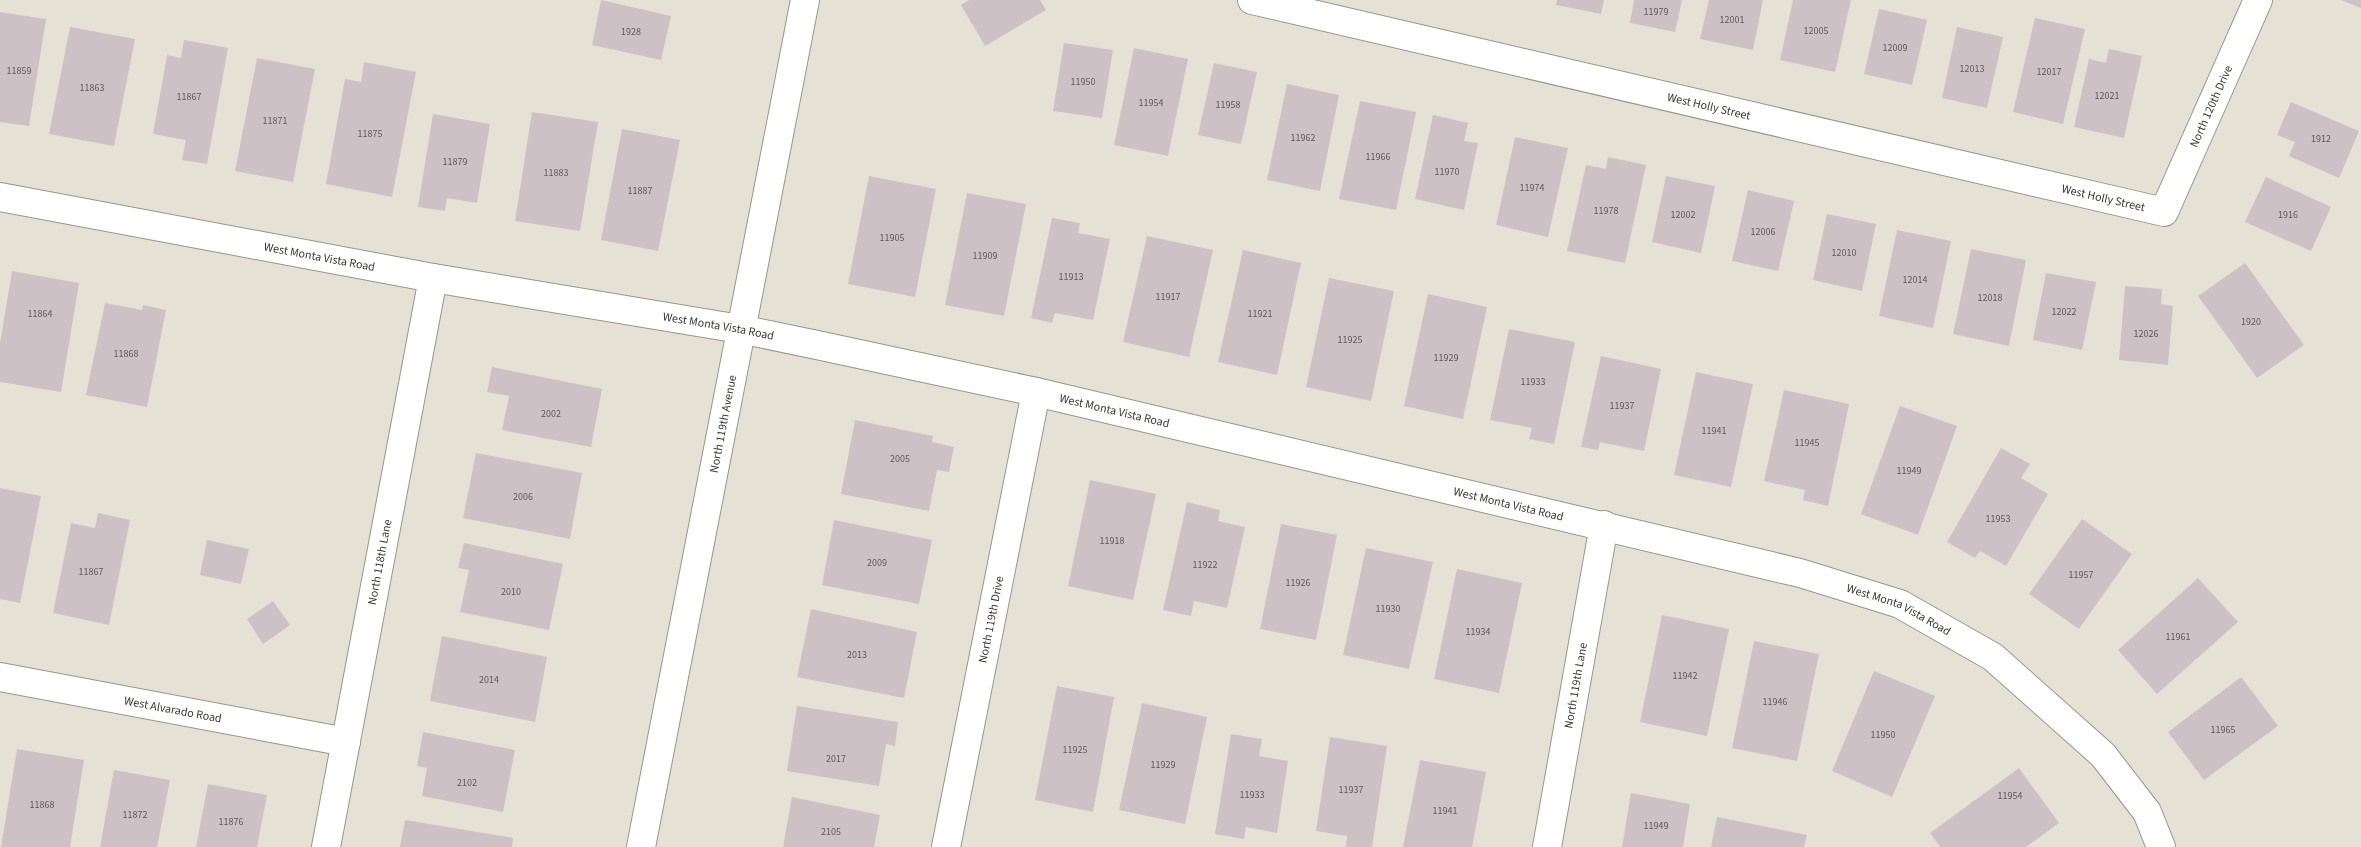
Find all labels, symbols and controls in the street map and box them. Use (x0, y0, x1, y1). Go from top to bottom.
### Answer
house number: 11979 (1644, 5, 1668, 19)
house number: 12001 (1720, 13, 1744, 27)
house number: 12005 (1804, 24, 1828, 38)
house number: 1928 (621, 25, 641, 39)
house number: 12009 (1883, 41, 1907, 55)
house number: 12013 (1960, 62, 1984, 76)
street label: North 120th Drive (2186, 63, 2237, 150)
house number: 11859 (7, 64, 31, 78)
house number: 12017 (2037, 65, 2061, 79)
house number: 11950 (1071, 75, 1095, 89)
house number: 11863 (80, 81, 104, 95)
street label: West Holly Street (1665, 89, 1752, 125)
house number: 12021 (2095, 89, 2119, 103)
house number: 11867 (177, 90, 201, 104)
house number: 11954 (1139, 96, 1163, 110)
house number: 11958 (1216, 98, 1240, 112)
house number: 11871 (263, 114, 287, 128)
house number: 11875 (358, 127, 382, 141)
house number: 11962 (1291, 131, 1315, 145)
house number: 1912 (2311, 132, 2331, 146)
house number: 11966 (1366, 150, 1390, 164)
house number: 11879 (443, 155, 467, 169)
house number: 11970 (1435, 165, 1459, 179)
house number: 11883 (544, 166, 568, 180)
street label: West Holly Street (2060, 180, 2147, 216)
house number: 11974 (1520, 181, 1544, 195)
house number: 11887 (628, 184, 652, 198)
house number: 11978 (1594, 204, 1618, 218)
house number: 12002 (1671, 208, 1695, 222)
house number: 1916 (2278, 208, 2298, 222)
house number: 12006 (1751, 225, 1775, 239)
house number: 11905 (880, 231, 904, 245)
street label: West Monta Vista Road (262, 239, 376, 276)
house number: 12010 (1832, 246, 1856, 260)
house number: 11909 (973, 249, 997, 263)
house number: 11913 (1059, 270, 1083, 284)
house number: 12014 (1903, 273, 1927, 287)
house number: 11917 (1156, 290, 1180, 304)
house number: 12018 (1978, 291, 2002, 305)
house number: 12022 (2052, 305, 2076, 319)
house number: 11864 (28, 307, 52, 321)
house number: 11921 (1248, 307, 1272, 321)
street label: West Monta Vista Road (661, 308, 776, 345)
house number: 1920 (2241, 315, 2261, 329)
house number: 12026 (2134, 327, 2158, 341)
house number: 11925 (1338, 333, 1362, 347)
house number: 11868 (114, 347, 138, 361)
house number: 11929 (1434, 351, 1458, 365)
street label: North 119th Avenue (706, 374, 741, 474)
house number: 11933 (1521, 375, 1545, 389)
street label: West Monta Vista Road (1058, 390, 1171, 432)
house number: 11937 (1610, 399, 1634, 413)
house number: 2002 (541, 407, 561, 421)
house number: 11941 (1702, 424, 1726, 438)
house number: 11945 (1795, 436, 1819, 450)
house number: 2005 (890, 452, 910, 466)
house number: 11949 (1897, 464, 1921, 478)
street label: West Monta Vista Road (1452, 483, 1565, 526)
house number: 2006 (513, 490, 533, 504)
house number: 11953 (1986, 512, 2010, 526)
street label: North 118th Lane (364, 518, 396, 606)
house number: 11918 (1100, 534, 1124, 548)
house number: 2009 (867, 556, 887, 570)
house number: 11922 (1193, 558, 1217, 572)
house number: 11867 (79, 565, 103, 579)
house number: 11957 (2069, 568, 2093, 582)
street label: North 119th Drive (975, 574, 1008, 665)
house number: 11926 (1286, 576, 1310, 590)
street label: West Monta Vista Road (1844, 580, 1954, 640)
house number: 2010 (501, 585, 521, 599)
house number: 11930 (1376, 602, 1400, 616)
house number: 11934 (1466, 625, 1490, 639)
house number: 11961 (2166, 630, 2190, 644)
street label: North 119th Lane (1560, 641, 1592, 730)
house number: 2013 (847, 648, 867, 662)
house number: 11942 (1673, 669, 1697, 683)
house number: 2014 (479, 673, 499, 687)
street label: West Alvarado Road (123, 692, 223, 727)
house number: 11946 (1763, 695, 1787, 709)
house number: 11965 (2211, 723, 2235, 737)
house number: 11950 (1871, 728, 1895, 742)
house number: 11925 (1063, 743, 1087, 757)
house number: 2017 (826, 752, 846, 766)
house number: 11929 (1151, 758, 1175, 772)
house number: 2102 (457, 776, 477, 790)
house number: 11937 (1339, 783, 1363, 797)
house number: 11933 (1240, 788, 1264, 802)
house number: 11954 (1998, 789, 2022, 803)
house number: 11868 (30, 798, 54, 812)
house number: 11941 (1433, 804, 1457, 818)
house number: 11872 (123, 808, 147, 822)
house number: 11876 (219, 815, 243, 829)
house number: 11949 (1644, 819, 1668, 833)
house number: 2105 (821, 825, 841, 839)

